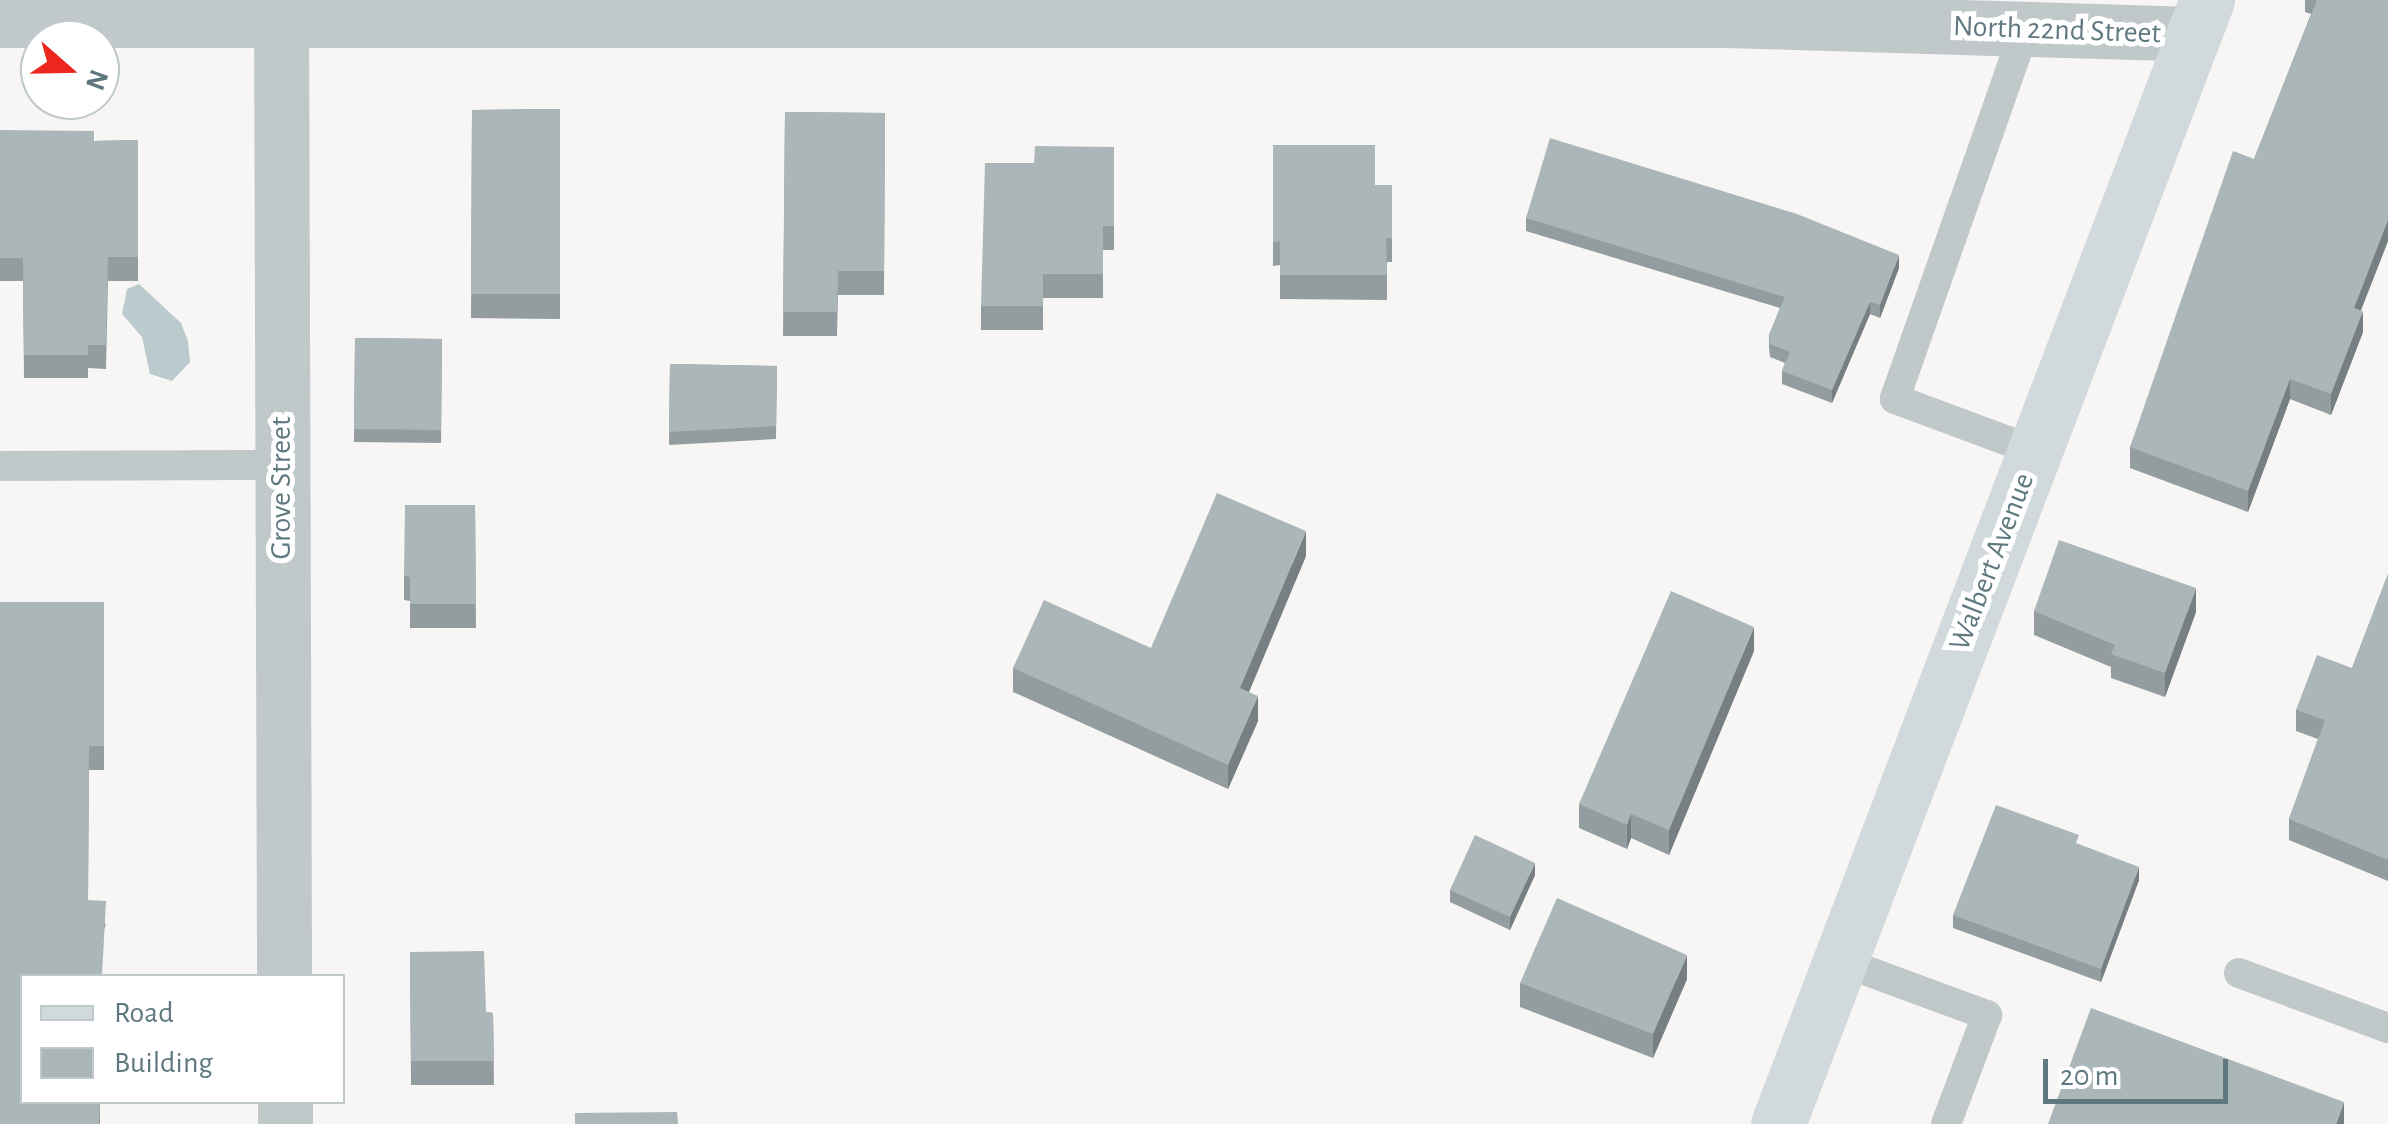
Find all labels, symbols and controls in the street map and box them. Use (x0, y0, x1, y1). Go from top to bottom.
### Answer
street label: North 22nd Street (1952, 8, 2162, 52)
north arrow (20, 20, 120, 120)
text: N (80, 66, 113, 94)
street label: Grove Street (263, 416, 299, 560)
street label: Walbert Avenue (1942, 468, 2042, 656)
legend (20, 974, 345, 1104)
text: Road (114, 998, 174, 1028)
scale bar (2048, 1039, 2233, 1101)
text: Building (114, 1048, 213, 1078)
text: 20 m (2060, 1061, 2118, 1091)

